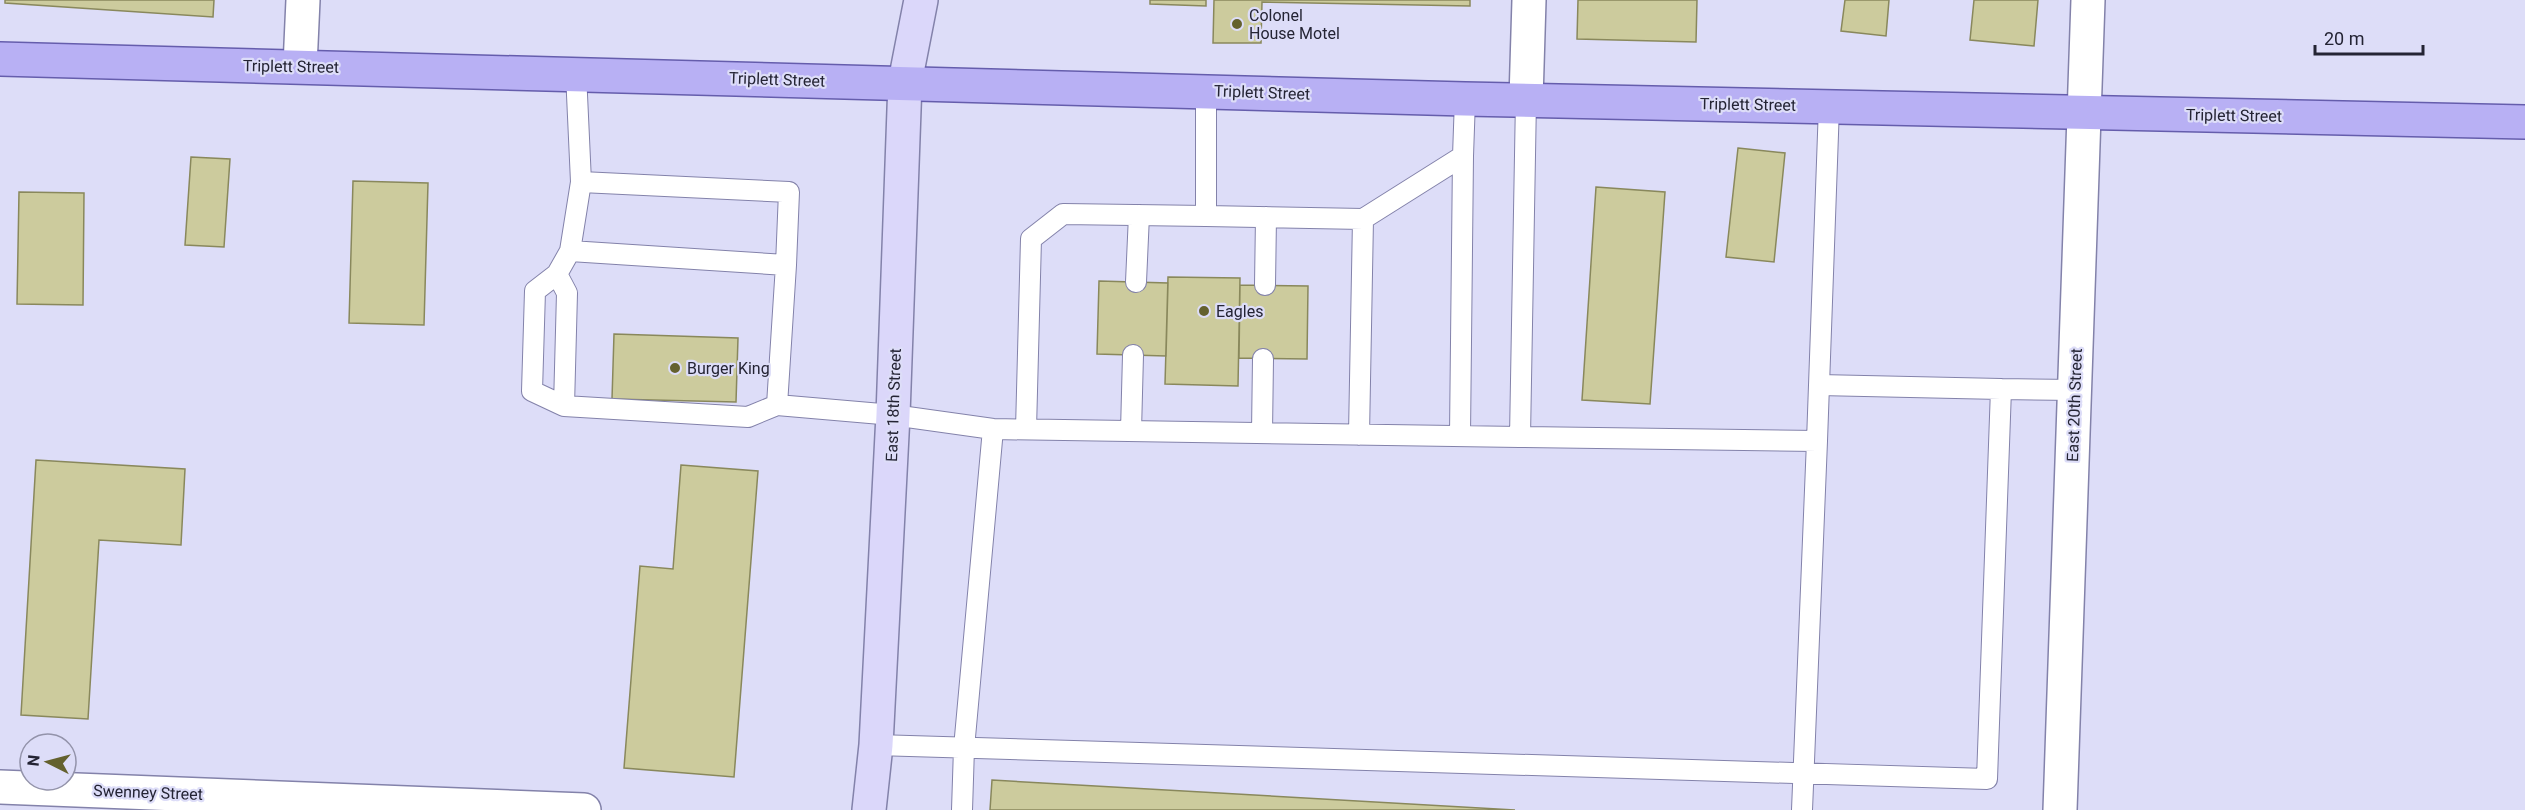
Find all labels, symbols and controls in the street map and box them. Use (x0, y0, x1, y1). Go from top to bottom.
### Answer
place label: Colonel House Motel (1249, 6, 1340, 43)
marker: Colonel House Motel (1230, 17, 1244, 31)
scale bar (2315, 18, 2423, 56)
text: 20 m (2324, 28, 2364, 49)
street label: Triplett Street (243, 56, 339, 77)
street label: Triplett Street (729, 68, 825, 91)
street label: Triplett Street (1214, 81, 1310, 104)
street label: Triplett Street (1700, 94, 1796, 115)
street label: Triplett Street (2186, 105, 2282, 126)
place label: Eagles (1216, 302, 1263, 321)
marker: Eagles (1197, 304, 1211, 318)
street label: East 18th Street (882, 348, 905, 462)
street label: East 20th Street (2063, 348, 2086, 462)
place label: Burger King (687, 359, 770, 378)
marker: Burger King (668, 361, 682, 375)
north arrow (18, 732, 78, 792)
text: N (24, 754, 44, 767)
street label: Swenney Street (93, 781, 203, 804)

